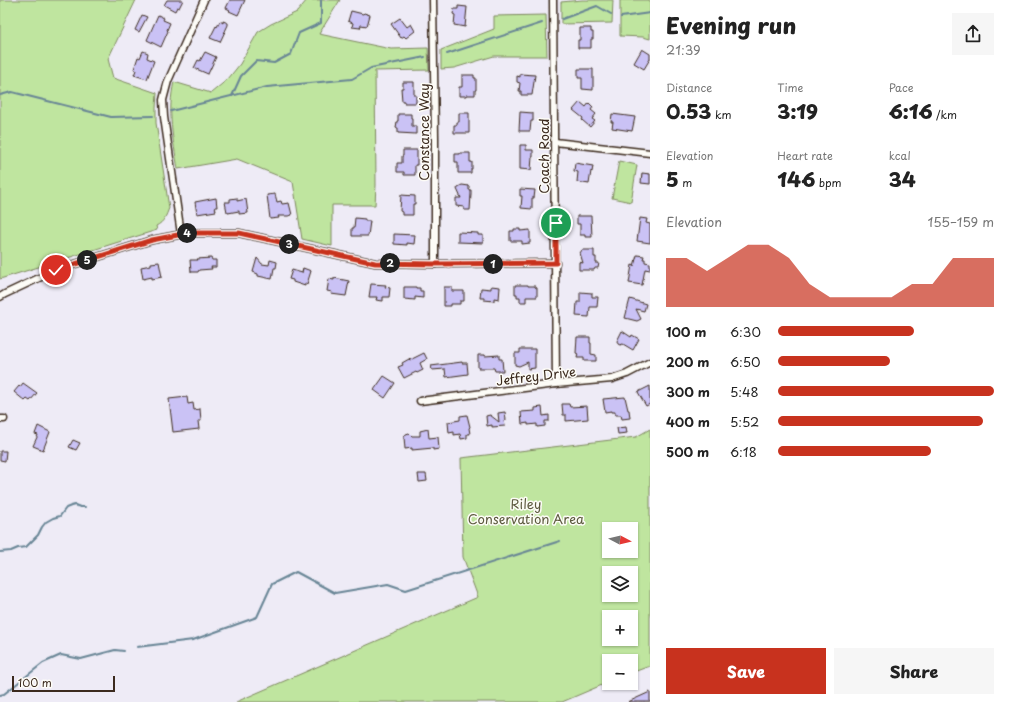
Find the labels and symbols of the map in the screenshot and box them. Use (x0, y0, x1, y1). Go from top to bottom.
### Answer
street label: Constance Way (414, 83, 433, 181)
street label: Coach Road (534, 118, 553, 194)
pin (539, 206, 573, 240)
pin: 4 (177, 223, 197, 243)
pin: 3 (279, 234, 299, 254)
pin: 5 (77, 250, 97, 270)
pin (39, 253, 73, 287)
pin: 2 (380, 253, 400, 273)
pin: 1 (483, 254, 503, 274)
street label: Jeffrey Drive (495, 361, 577, 390)
park label: Riley Conservation Area (468, 494, 585, 528)
north arrow (602, 522, 638, 558)
scale bar (12, 674, 115, 693)

